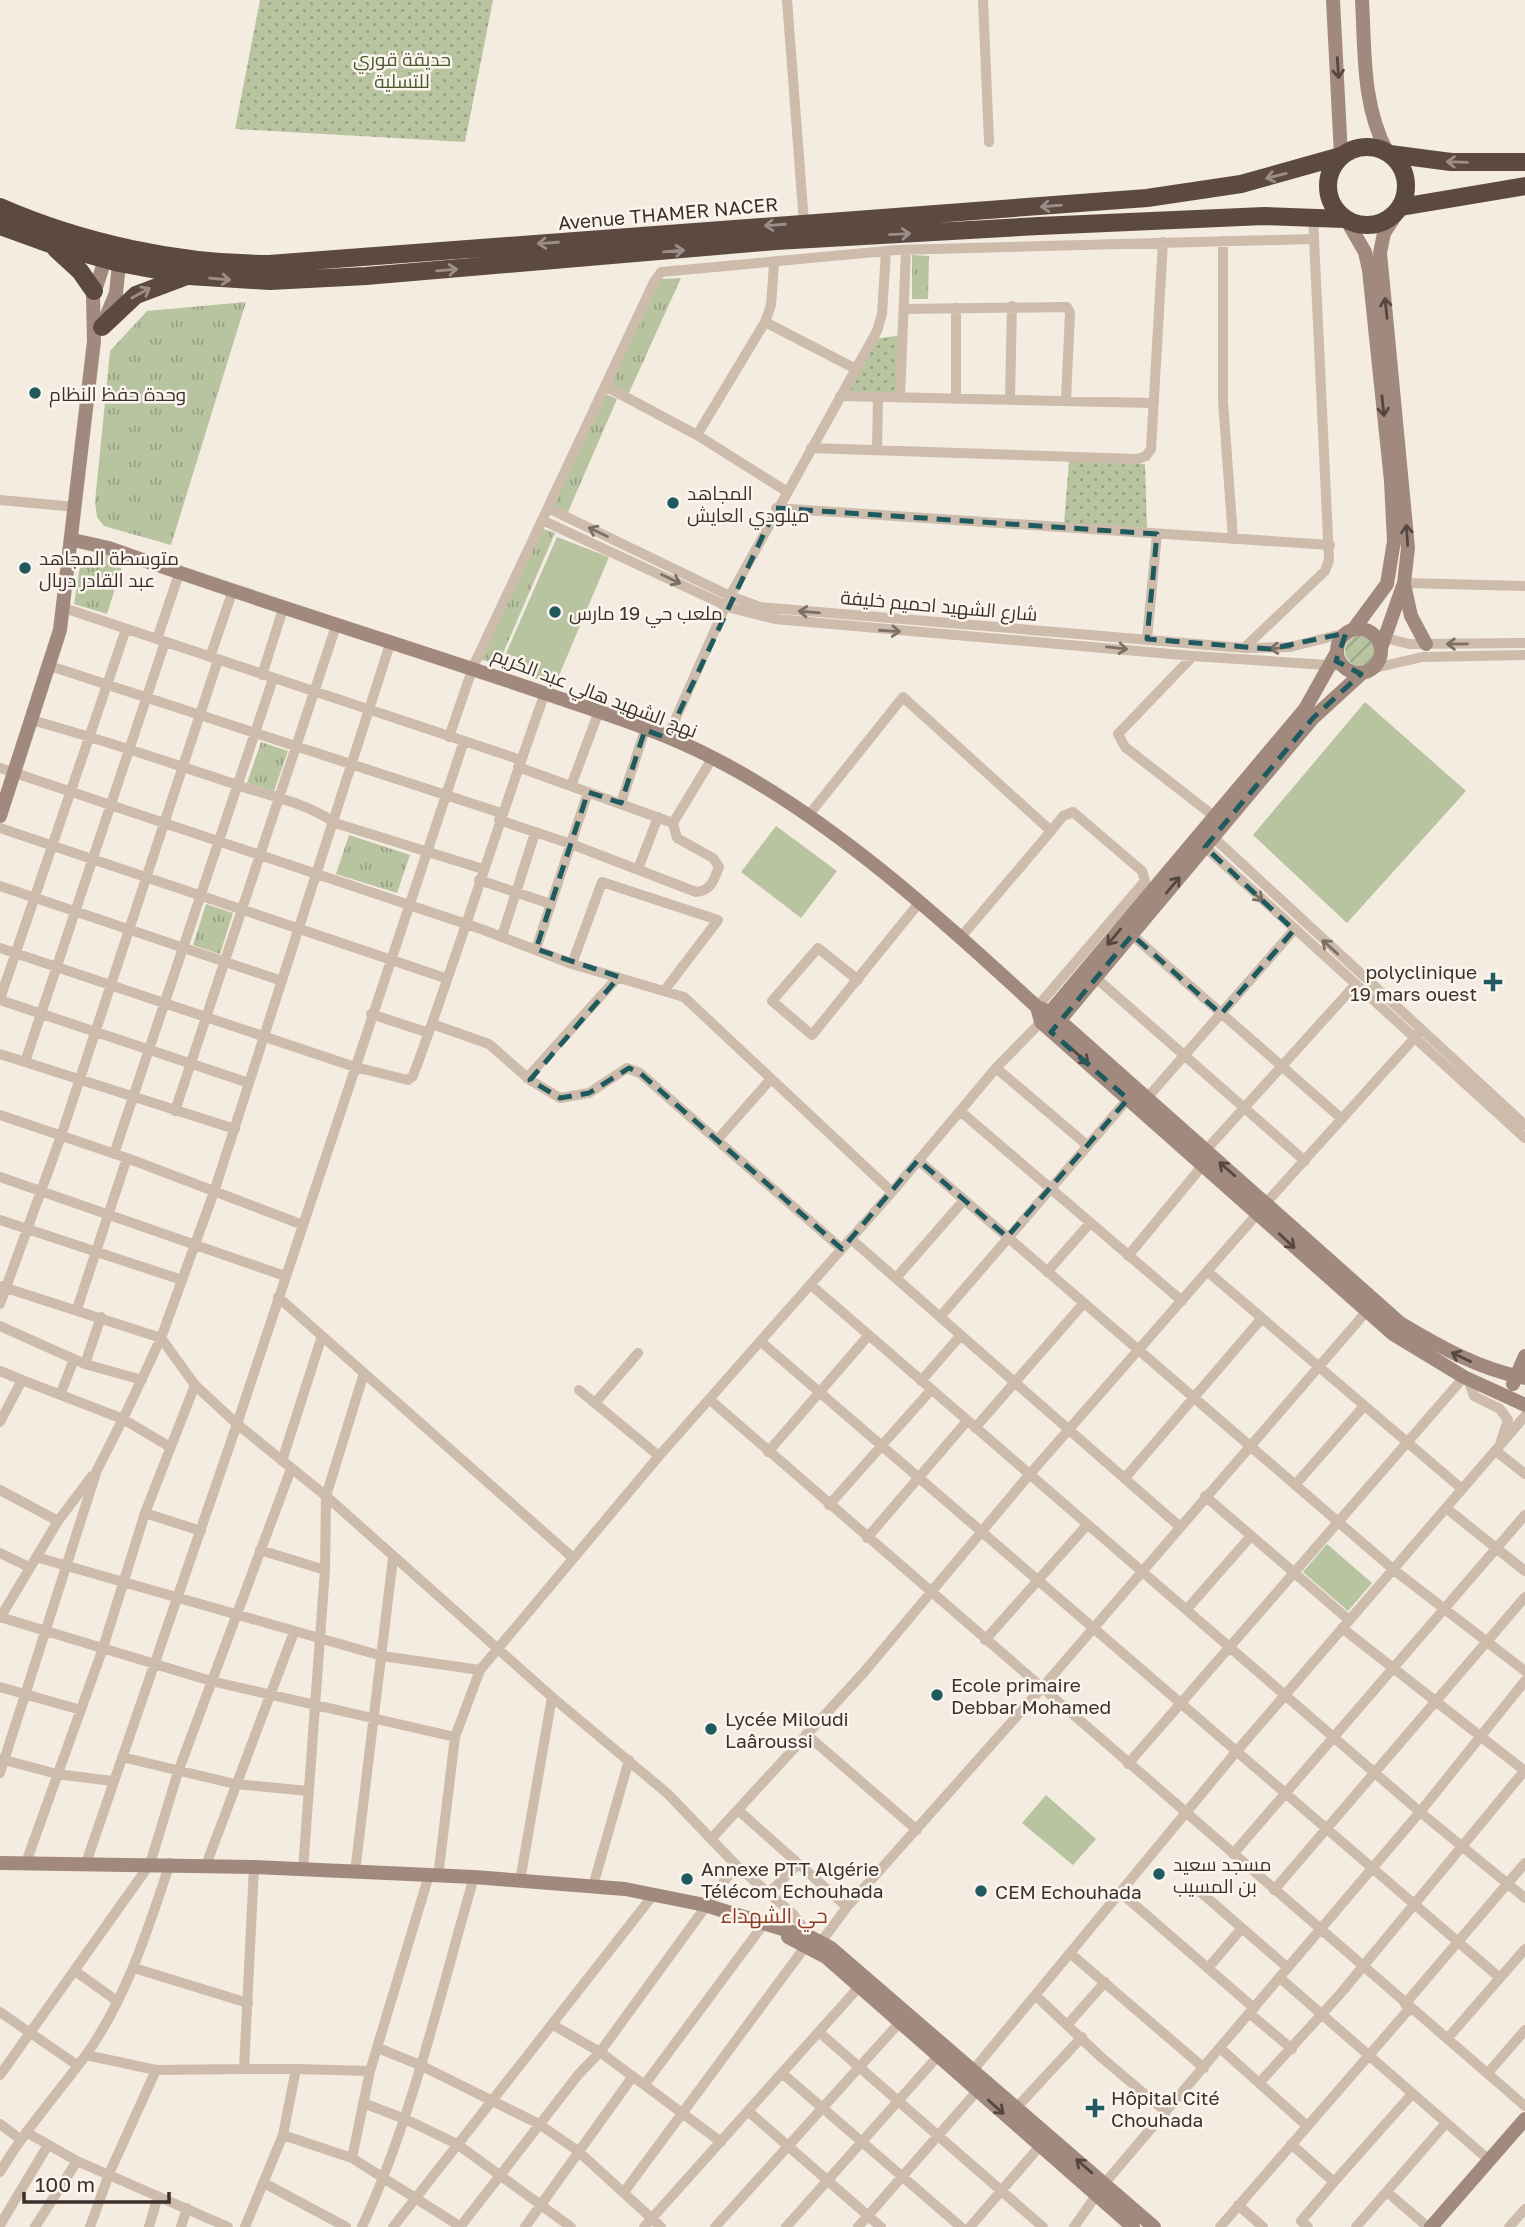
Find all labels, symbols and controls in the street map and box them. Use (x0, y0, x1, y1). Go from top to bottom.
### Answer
park label: حديقة قوري للتسلية (353, 47, 451, 92)
one-way arrow (1331, 56, 1344, 79)
one-way arrow (1446, 156, 1469, 169)
one-way arrow (1265, 170, 1288, 183)
street label: Avenue THAMER NACER (557, 192, 779, 234)
one-way arrow (1040, 200, 1063, 213)
one-way arrow (764, 219, 787, 232)
one-way arrow (889, 227, 911, 240)
one-way arrow (537, 237, 560, 250)
one-way arrow (662, 244, 684, 257)
one-way arrow (435, 263, 458, 276)
one-way arrow (208, 273, 231, 286)
one-way arrow (130, 286, 151, 299)
one-way arrow (1379, 297, 1392, 320)
place label: وحدة حفظ النظام (49, 382, 186, 408)
marker: وحدة حفظ النظام (27, 385, 43, 401)
one-way arrow (1377, 394, 1390, 416)
place label: المجاهد ميلودي العايش (687, 481, 809, 530)
marker: المجاهد ميلودي العايش (665, 495, 681, 511)
one-way arrow (1400, 524, 1413, 546)
one-way arrow (588, 525, 609, 538)
place label: متوسطة المجاهد عبد القادر دربال (39, 546, 179, 592)
marker: متوسطة المجاهد عبد القادر دربال (17, 560, 33, 576)
one-way arrow (660, 573, 681, 587)
street label: شارع الشهيد احميم خليفة (839, 585, 1038, 628)
place label: ملعب حي 19 مارس (569, 601, 723, 628)
marker: ملعب حي 19 مارس (547, 604, 563, 620)
one-way arrow (798, 605, 821, 618)
one-way arrow (878, 624, 901, 637)
one-way arrow (1446, 637, 1469, 651)
one-way arrow (1105, 641, 1128, 654)
street label: نهج الشهيد هالي عبد الكريم (488, 642, 701, 746)
one-way arrow (1269, 642, 1292, 655)
one-way arrow (1166, 877, 1181, 895)
one-way arrow (1246, 885, 1263, 902)
one-way arrow (1106, 927, 1122, 945)
one-way arrow (1321, 939, 1339, 955)
place label: polyclinique 19 mars ouest (1350, 960, 1477, 1005)
marker: polyclinique 19 mars ouest (1483, 972, 1503, 992)
one-way arrow (1071, 1049, 1089, 1065)
one-way arrow (1218, 1161, 1236, 1177)
one-way arrow (1279, 1232, 1296, 1249)
one-way arrow (1451, 1349, 1472, 1363)
place label: Ecole primaire Debbar Mohamed (951, 1673, 1111, 1718)
marker: Ecole primaire Debbar Mohamed (929, 1687, 945, 1703)
place label: Lycée Miloudi Laâroussi (725, 1707, 849, 1752)
marker: Lycée Miloudi Laâroussi (703, 1721, 719, 1737)
place label: مسجد سعيد بن المسيب (1173, 1852, 1271, 1898)
place label: Annexe PTT Algérie Télécom Echouhada (701, 1857, 884, 1902)
marker: مسجد سعيد بن المسيب (1151, 1866, 1167, 1882)
marker: Annexe PTT Algérie Télécom Echouhada (679, 1871, 695, 1887)
place label: CEM Echouhada (995, 1880, 1142, 1903)
marker: CEM Echouhada (973, 1883, 989, 1899)
district label: حي الشهداء (720, 1902, 828, 1932)
place label: Hôpital Cité Chouhada (1111, 2086, 1219, 2131)
marker: Hôpital Cité Chouhada (1085, 2098, 1105, 2118)
one-way arrow (987, 2099, 1005, 2115)
one-way arrow (1075, 2158, 1093, 2174)
scale bar (24, 2160, 170, 2204)
text: 100 m (35, 2171, 95, 2197)

